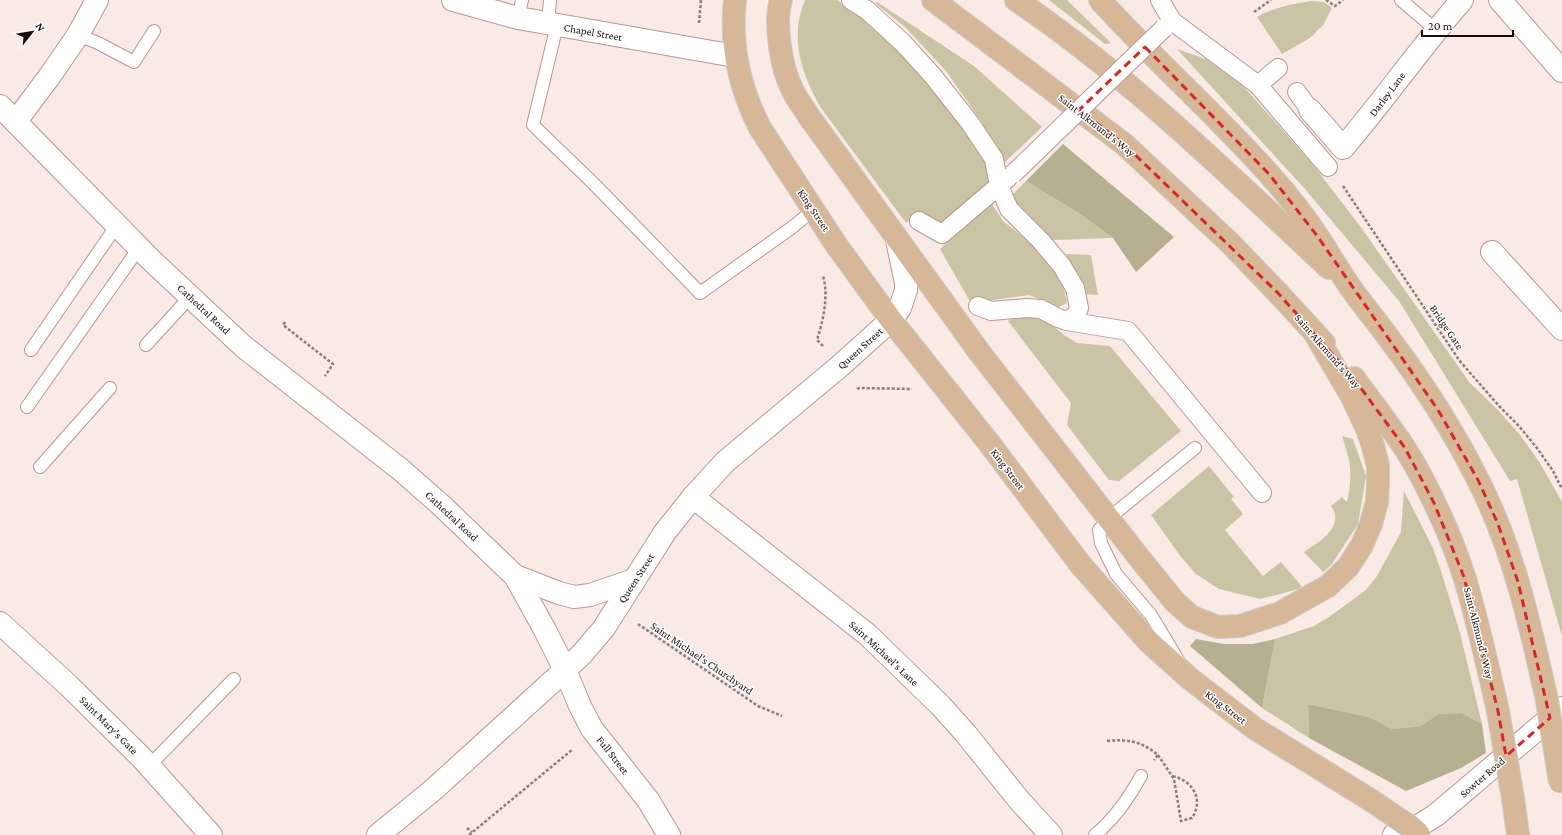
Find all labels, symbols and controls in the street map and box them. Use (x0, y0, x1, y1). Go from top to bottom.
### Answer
north arrow (12, 12, 52, 52)
scale bar (1422, 12, 1513, 38)
text: 20 m (1428, 19, 1453, 33)
text: N (33, 21, 48, 34)
street label: Chapel Street (563, 21, 623, 44)
street label: Darley Lane (1366, 69, 1408, 119)
street label: Saint Alkmund's Way (1056, 91, 1139, 160)
street label: King Street (795, 187, 833, 234)
street label: Cathedral Road (175, 282, 233, 337)
street label: Bridge Gate (1427, 302, 1466, 352)
street label: Saint Alkmund's Way (1292, 312, 1364, 392)
street label: Queen Street (835, 324, 885, 371)
street label: King Street (988, 446, 1028, 493)
street label: Cathedral Road (423, 489, 481, 544)
street label: Queen Street (616, 551, 657, 605)
street label: Saint Alkmund's Way (1461, 586, 1496, 681)
street label: Saint Michael's Lane (847, 618, 921, 688)
street label: Saint Michael's Churchyard (648, 619, 756, 698)
street label: King Street (1203, 688, 1249, 727)
street label: Saint Mary's Gate (77, 693, 141, 757)
street label: Full Street (595, 734, 632, 777)
street label: Sowter Road (1457, 754, 1507, 800)

